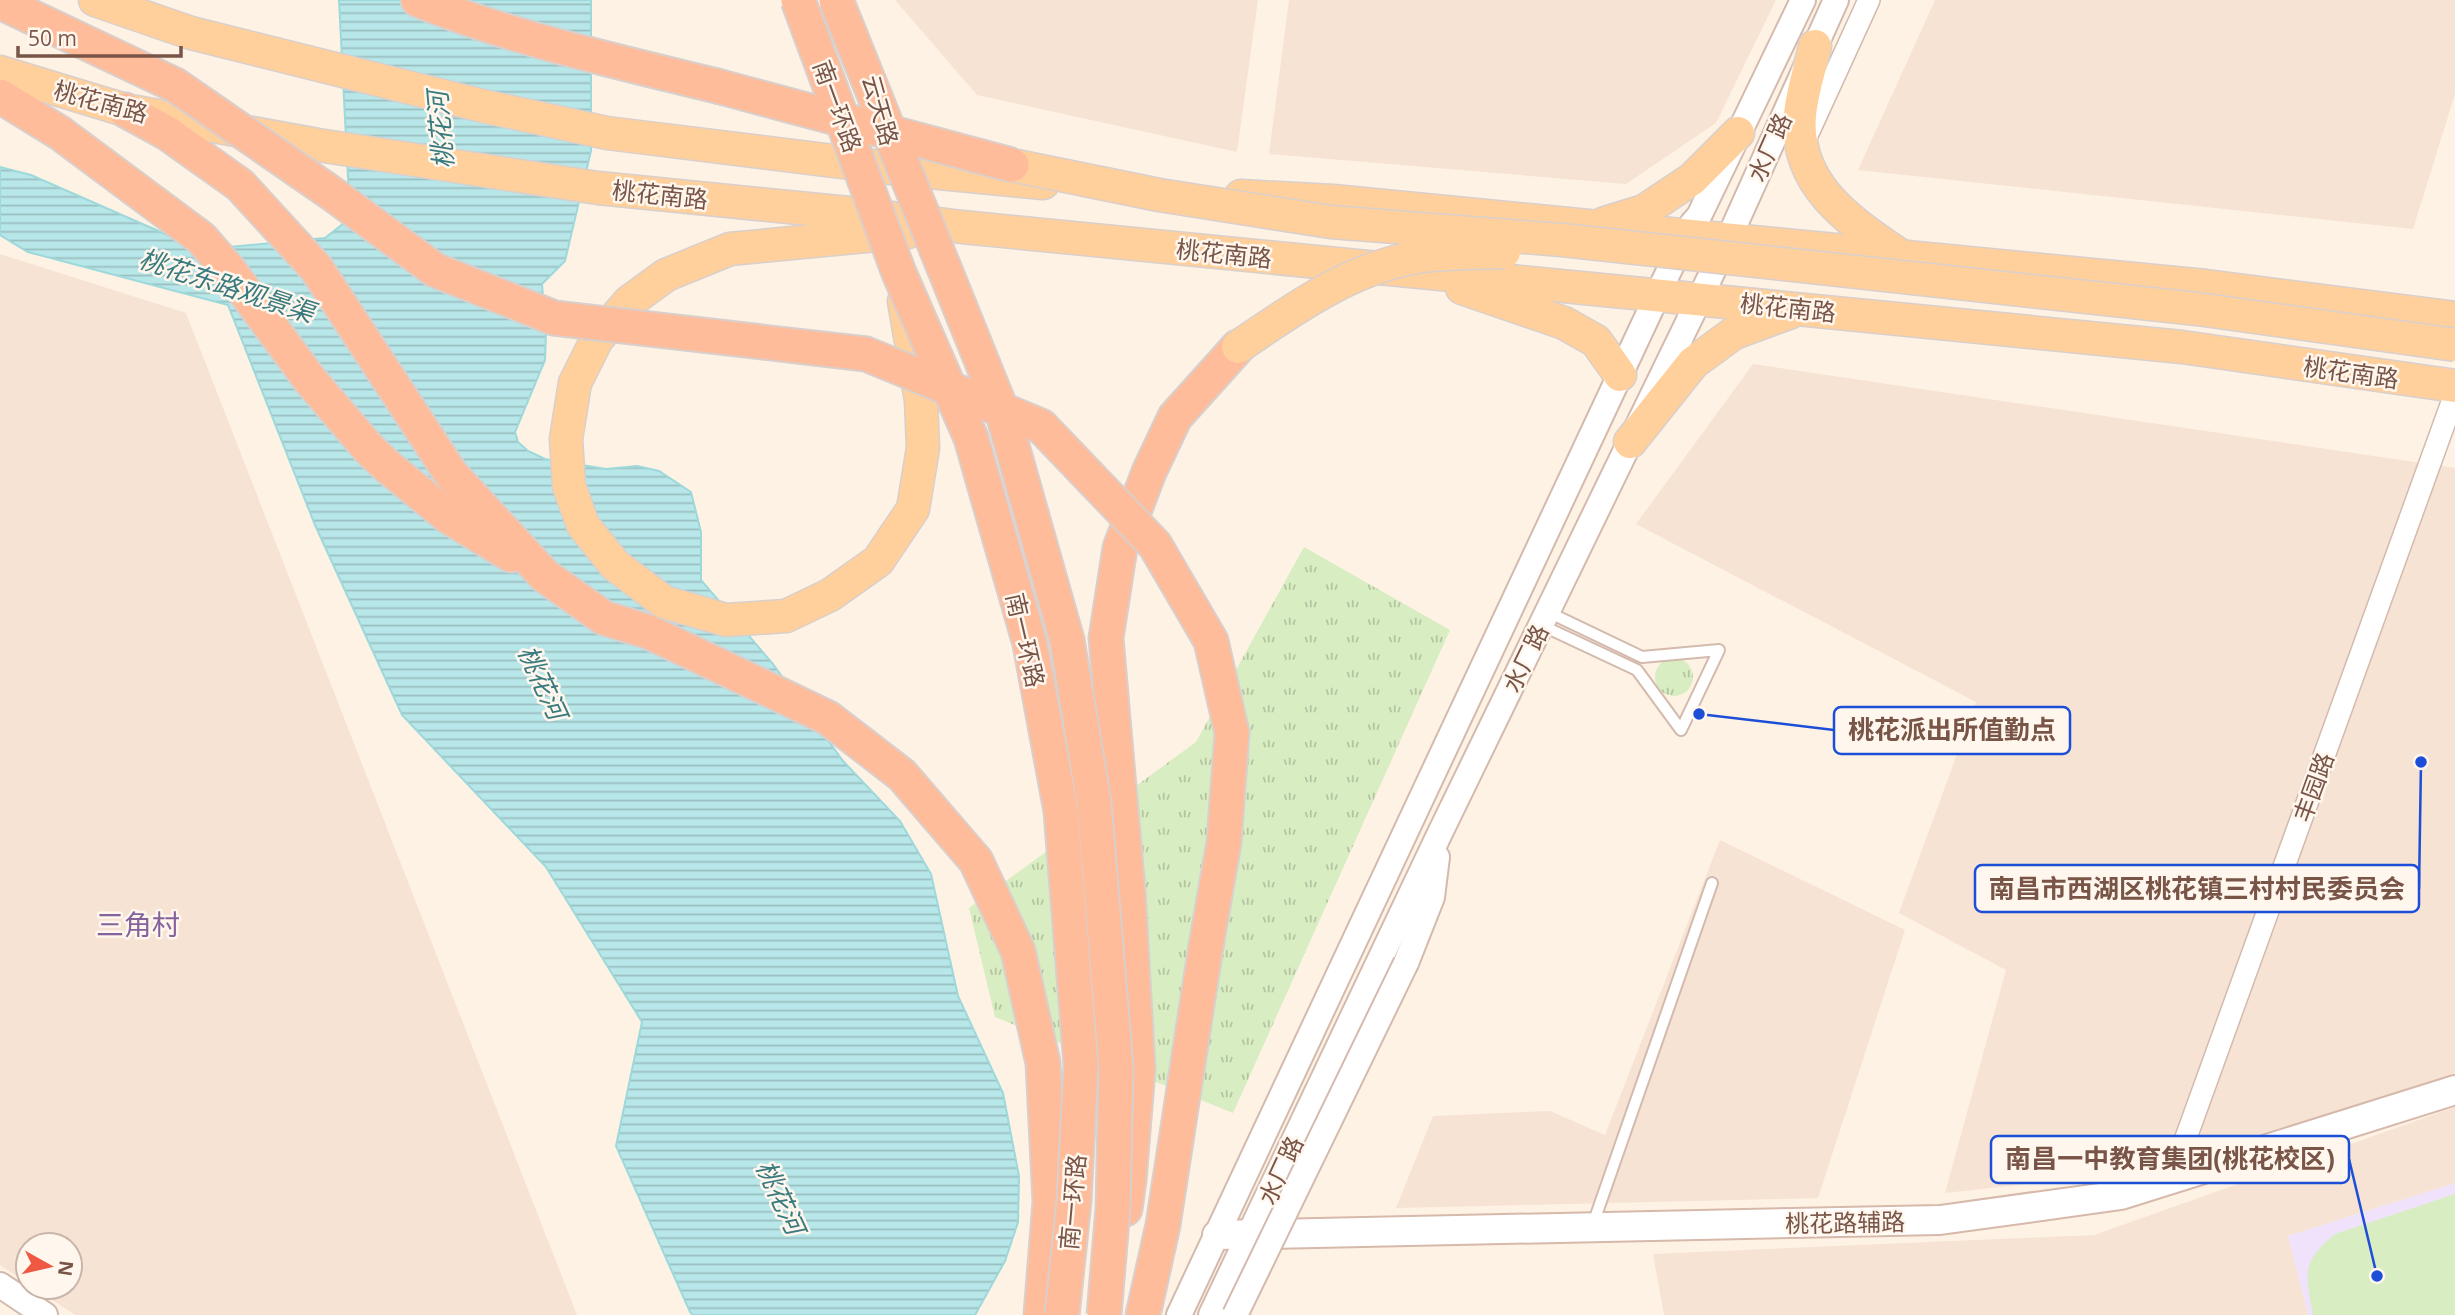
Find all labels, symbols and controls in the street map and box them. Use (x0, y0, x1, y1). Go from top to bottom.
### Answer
scale bar (18, 14, 180, 58)
text: 50 m (28, 24, 77, 52)
street label: 南一环路 (806, 55, 870, 157)
street label: 云天路 (855, 71, 907, 149)
street label: 桃花南路 (50, 73, 152, 129)
water label: 桃花河 (418, 85, 461, 170)
street label: 水厂路 (1739, 107, 1799, 187)
street label: 桃花南路 (611, 173, 709, 215)
street label: 桃花南路 (1175, 232, 1273, 274)
water label: 桃花东路观景渠 (135, 240, 323, 331)
street label: 桃花南路 (1739, 286, 1837, 328)
street label: 桃花南路 (2301, 349, 2401, 395)
street label: 南一环路 (999, 590, 1053, 690)
street label: 水厂路 (1494, 618, 1556, 698)
water label: 桃花河 (510, 639, 578, 729)
callout: 桃花派出所值勤点 (1834, 707, 2070, 754)
text: 桃花派出所值勤点 (1848, 711, 2056, 747)
street label: 丰园路 (2285, 748, 2341, 826)
callout: 南昌市西湖区桃花镇三村村民委员会 (1975, 865, 2419, 912)
text: 南昌市西湖区桃花镇三村村民委员会 (1989, 870, 2405, 906)
district label: 三角村 (96, 905, 180, 943)
street label: 水厂路 (1250, 1130, 1310, 1210)
callout: 南昌一中教育集团(桃花校区) (1991, 1136, 2349, 1183)
text: 南昌一中教育集团(桃花校区) (2005, 1140, 2335, 1176)
street label: 南一环路 (1051, 1153, 1093, 1251)
water label: 桃花河 (748, 1154, 816, 1244)
street label: 桃花路辅路 (1785, 1204, 1905, 1240)
north arrow (14, 1231, 84, 1301)
text: N (52, 1259, 80, 1278)

